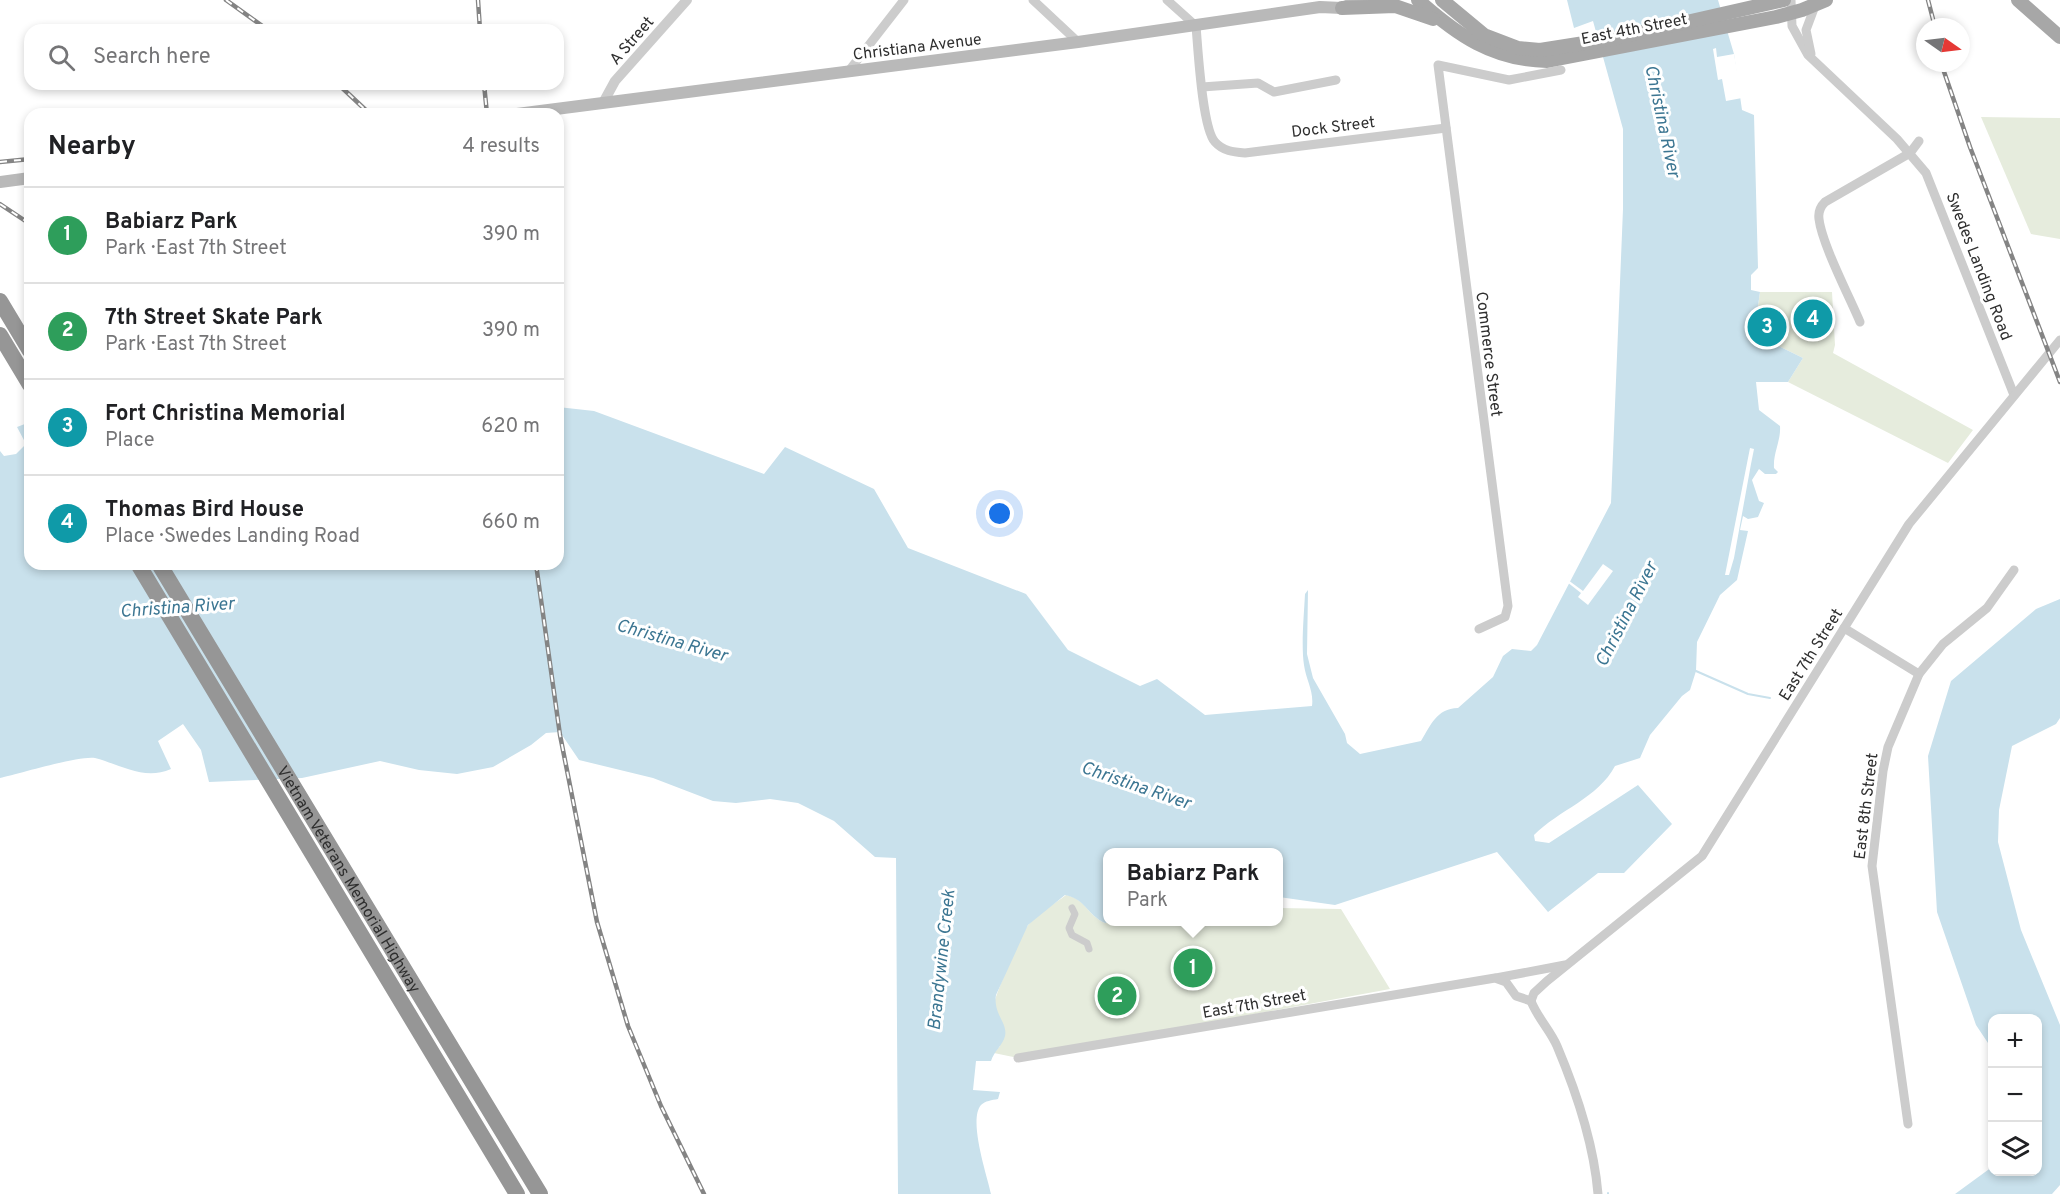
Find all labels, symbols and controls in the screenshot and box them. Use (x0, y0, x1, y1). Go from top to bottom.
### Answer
street label: East 4th Street (1580, 10, 1689, 50)
street label: A Street (606, 13, 659, 70)
north arrow (1916, 18, 1970, 72)
search box (24, 24, 564, 90)
street label: Christiana Avenue (852, 30, 983, 66)
icon: search (45, 41, 78, 74)
text: Search here (93, 44, 211, 71)
water label: Christina River (1638, 63, 1685, 182)
street label: Dock Street (1290, 113, 1376, 143)
text: Nearby (48, 131, 136, 164)
text: 4 results (463, 134, 540, 160)
street label: Swedes Landing Road (1941, 190, 2016, 344)
text: Babiarz Park (105, 209, 238, 236)
text: 1 (64, 222, 72, 248)
text: 390 m (482, 222, 540, 248)
text: Park · East 7th Street (105, 236, 287, 262)
street label: Commerce Street (1470, 291, 1506, 418)
pin: 4 (1794, 296, 1832, 342)
pin: 3 (1748, 304, 1786, 350)
text: 7th Street Skate Park (105, 305, 323, 332)
text: 2 (61, 318, 74, 344)
text: 390 m (482, 318, 540, 344)
text: Park · East 7th Street (105, 332, 287, 358)
text: Fort Christina Memorial (105, 401, 346, 428)
text: 3 (62, 414, 74, 440)
text: 620 m (481, 414, 540, 440)
text: Place (105, 428, 155, 454)
text: Thomas Bird House (105, 497, 304, 524)
your location (985, 499, 1014, 528)
text: 4 (61, 510, 74, 536)
text: 660 m (482, 510, 540, 536)
text: Place · Swedes Landing Road (105, 524, 360, 550)
water label: Christina River (1591, 557, 1665, 671)
water label: Christina River (119, 593, 237, 624)
street label: East 7th Street (1775, 605, 1848, 705)
water label: Christina River (613, 615, 732, 669)
street label: East 8th Street (1851, 752, 1883, 861)
water label: Christina River (1078, 757, 1195, 817)
street label: Vietnam Veterans Memorial Highway (271, 763, 424, 997)
popup (1103, 848, 1283, 926)
text: Babiarz Park (1127, 861, 1259, 888)
water label: Brandywine Creek (924, 888, 961, 1032)
text: Park (1127, 888, 1168, 914)
pin: 1 (1174, 946, 1212, 990)
pin: 2 (1098, 974, 1136, 1018)
street label: East 7th Street (1201, 986, 1308, 1024)
map controls (1988, 1014, 2042, 1176)
button: + (1988, 1014, 2042, 1068)
button: − (1988, 1068, 2042, 1122)
button: layers (1988, 1122, 2042, 1176)

